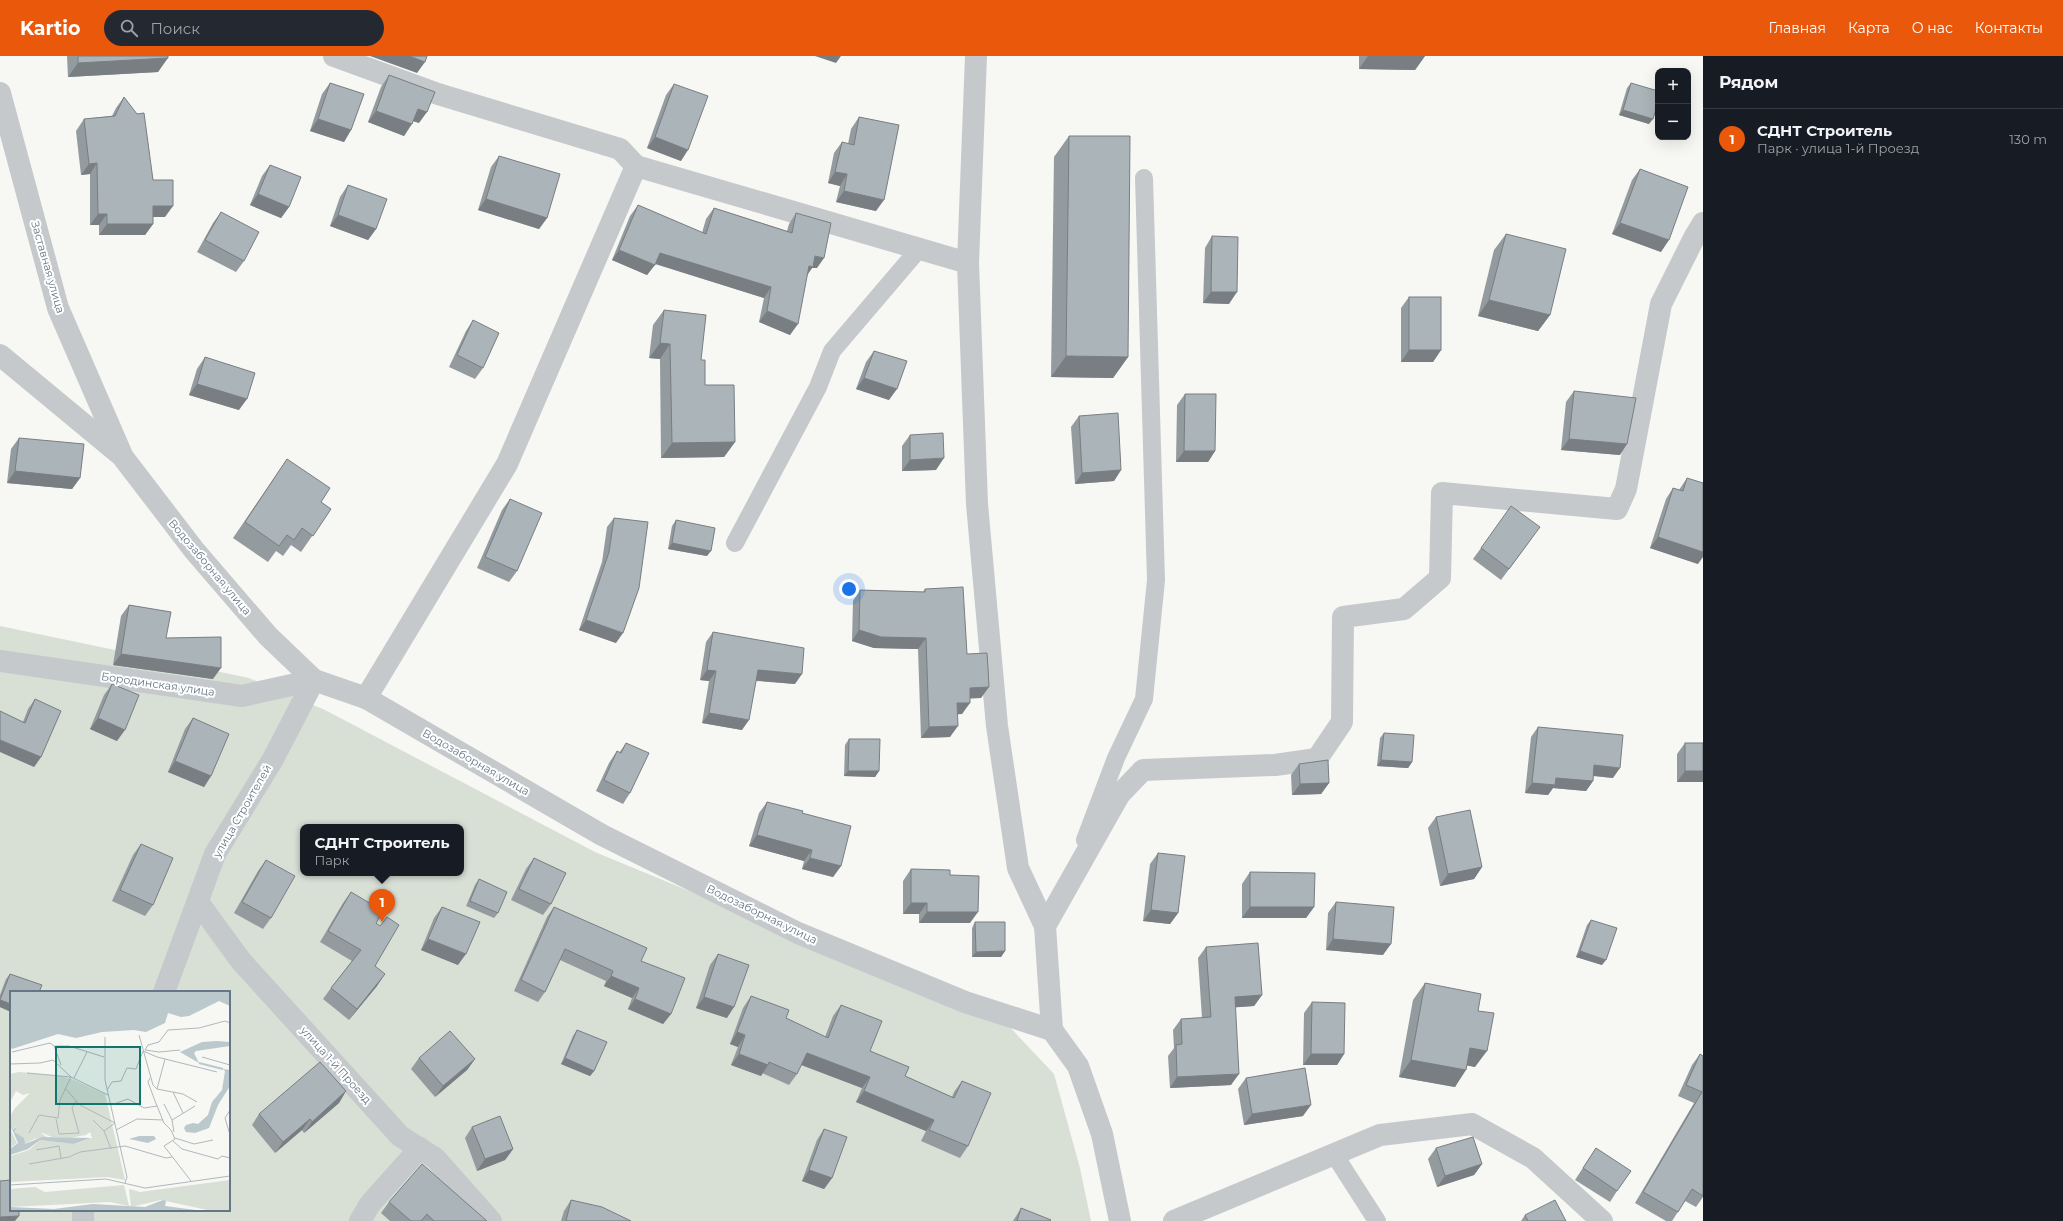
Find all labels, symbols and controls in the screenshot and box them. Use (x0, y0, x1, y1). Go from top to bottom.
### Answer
search box (104, 10, 384, 46)
text: Kartio (20, 17, 80, 40)
icon: search (118, 17, 140, 39)
text: Поиск (150, 19, 200, 38)
text: Главная (1768, 19, 1826, 37)
text: Карта (1848, 19, 1890, 37)
text: О нас (1912, 19, 1953, 37)
text: Контакты (1975, 19, 2043, 37)
map controls (1655, 68, 1691, 140)
button: + (1655, 68, 1691, 104)
text: Рядом (1719, 72, 1778, 92)
button: − (1655, 104, 1691, 140)
text: СДНТ Строитель (1757, 121, 1892, 140)
text: 1 (1729, 131, 1735, 147)
text: 130 m (2009, 131, 2047, 147)
text: Парк · улица 1-й Проезд (1757, 140, 1919, 156)
street label: Заставная улица (28, 219, 68, 315)
street label: Водозаборная улица (166, 516, 254, 618)
your location (839, 579, 859, 599)
street label: Бородинская улица (100, 669, 216, 699)
street label: Водозаборная улица (420, 726, 532, 798)
street label: улица Строителей (209, 762, 274, 861)
popup (300, 824, 464, 876)
text: СДНТ Строитель (314, 833, 450, 852)
text: Парк (314, 852, 349, 868)
street label: Водозаборная улица (704, 881, 820, 947)
pin: 1 (369, 889, 395, 922)
inset map (10, 991, 230, 1211)
street label: улица 1-й Проезд (297, 1023, 374, 1107)

